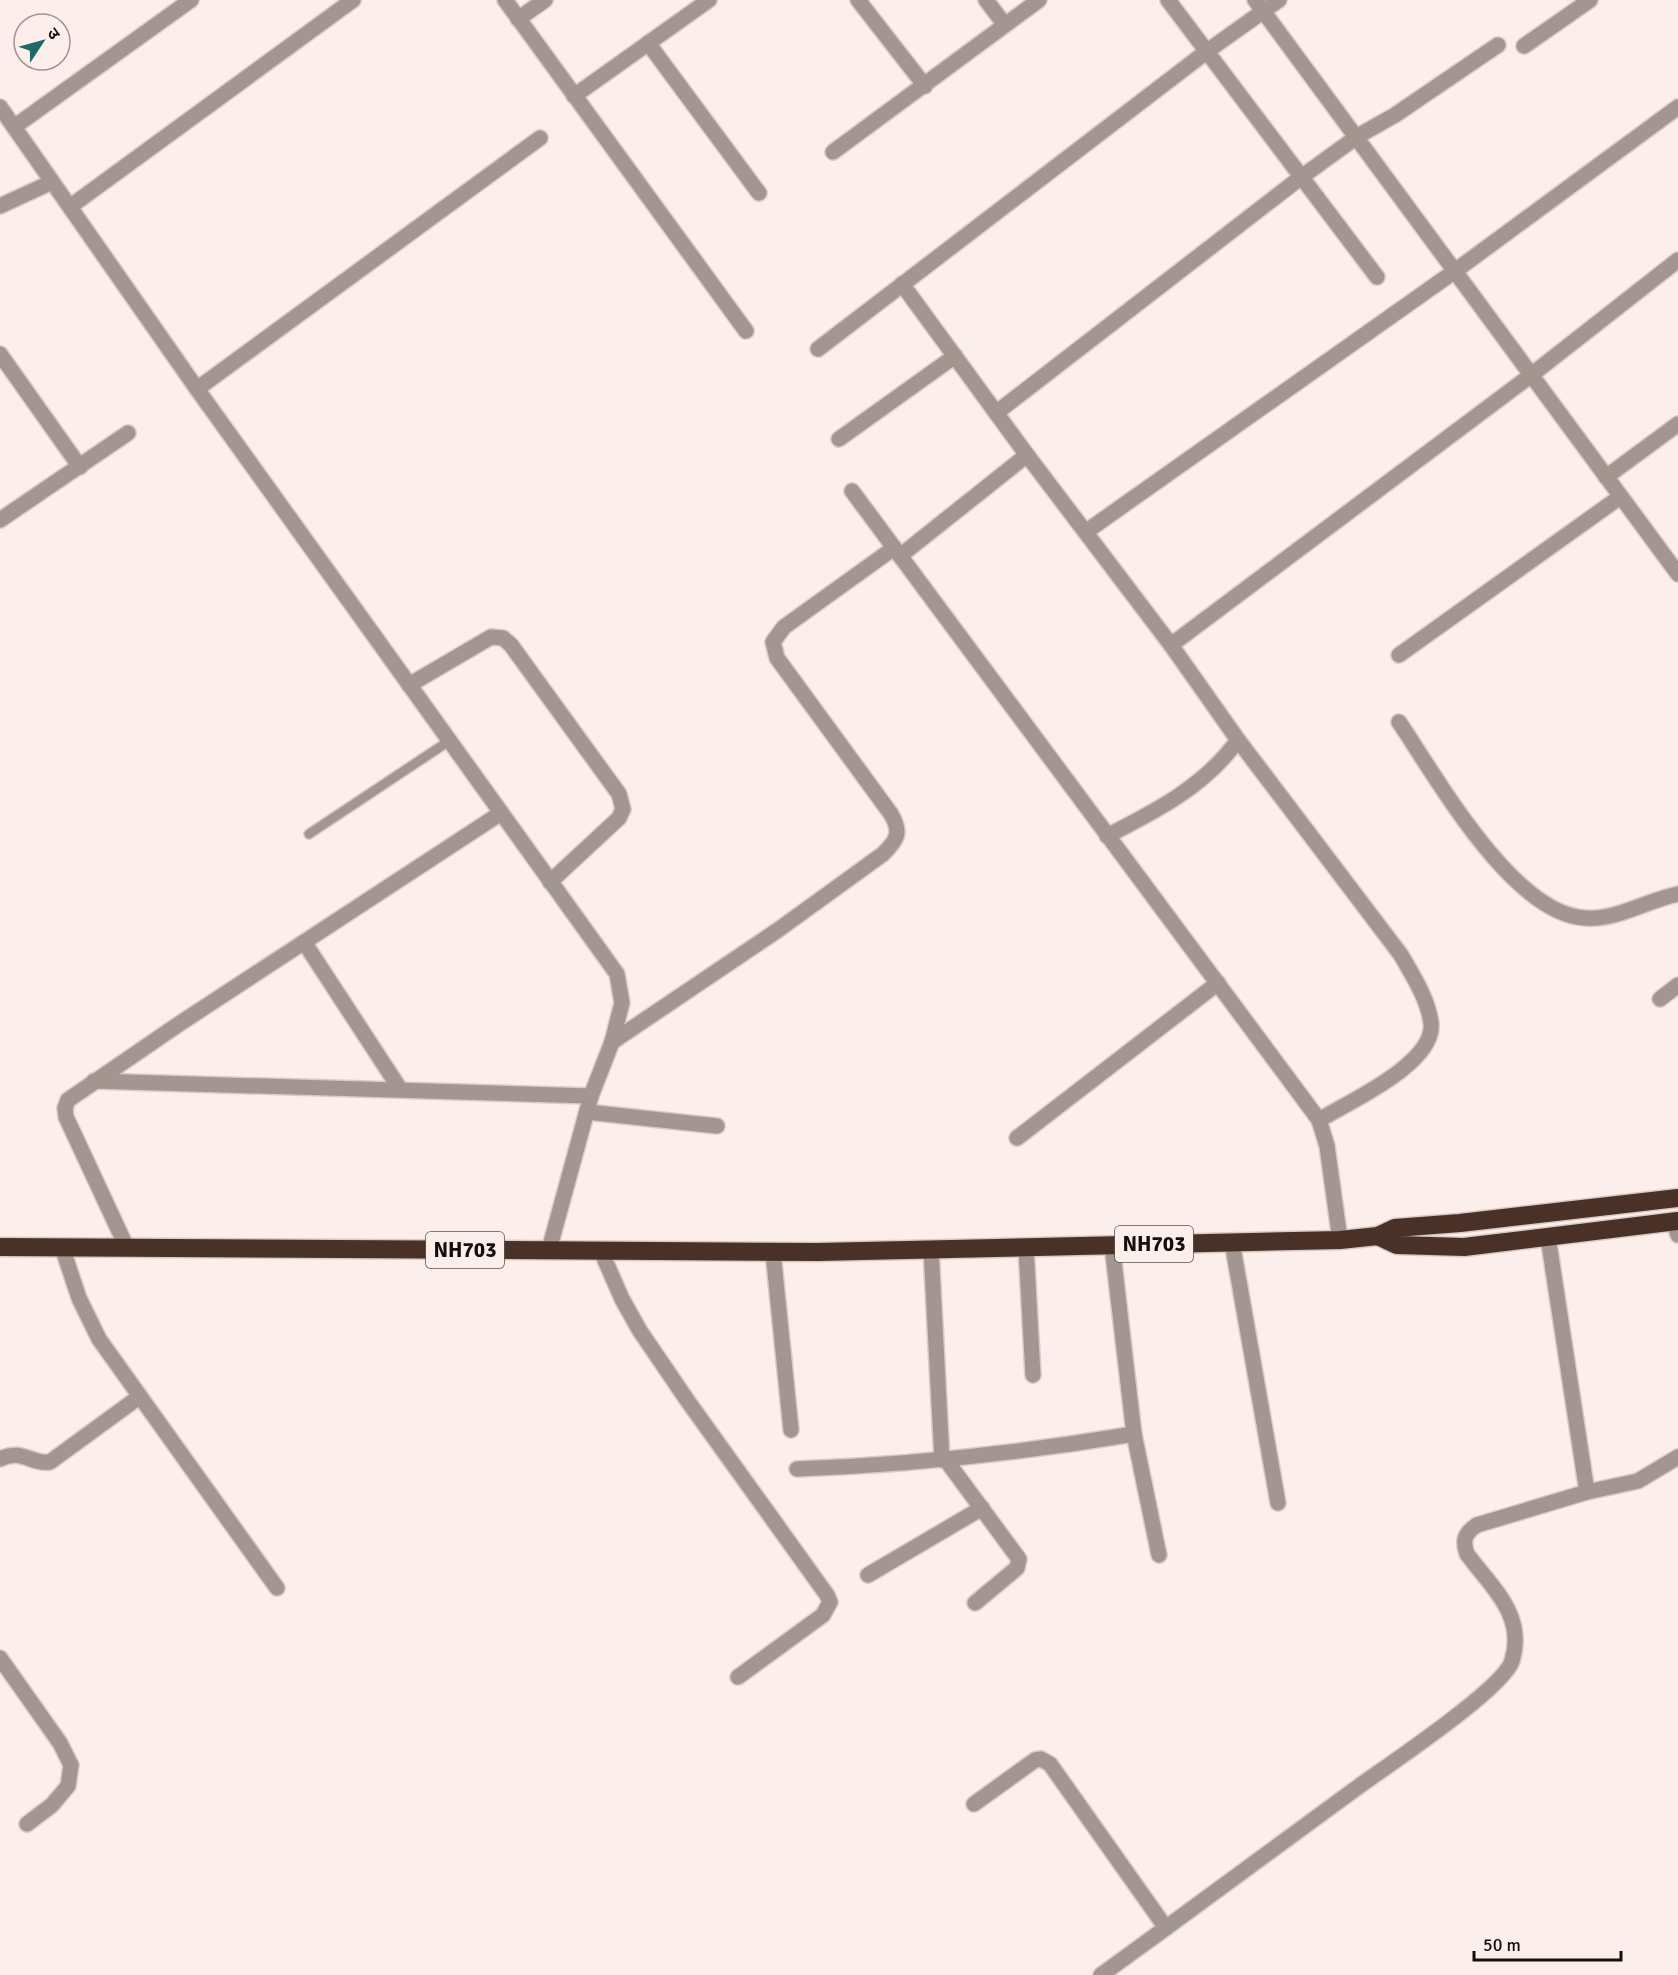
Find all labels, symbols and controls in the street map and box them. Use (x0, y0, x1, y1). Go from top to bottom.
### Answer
north arrow (12, 12, 72, 72)
text: उ (42, 24, 65, 44)
road number: NH703 (1115, 1226, 1193, 1262)
road number: NH703 (426, 1232, 504, 1268)
scale bar (1474, 1924, 1621, 1962)
text: 50 m (1483, 1934, 1521, 1956)

